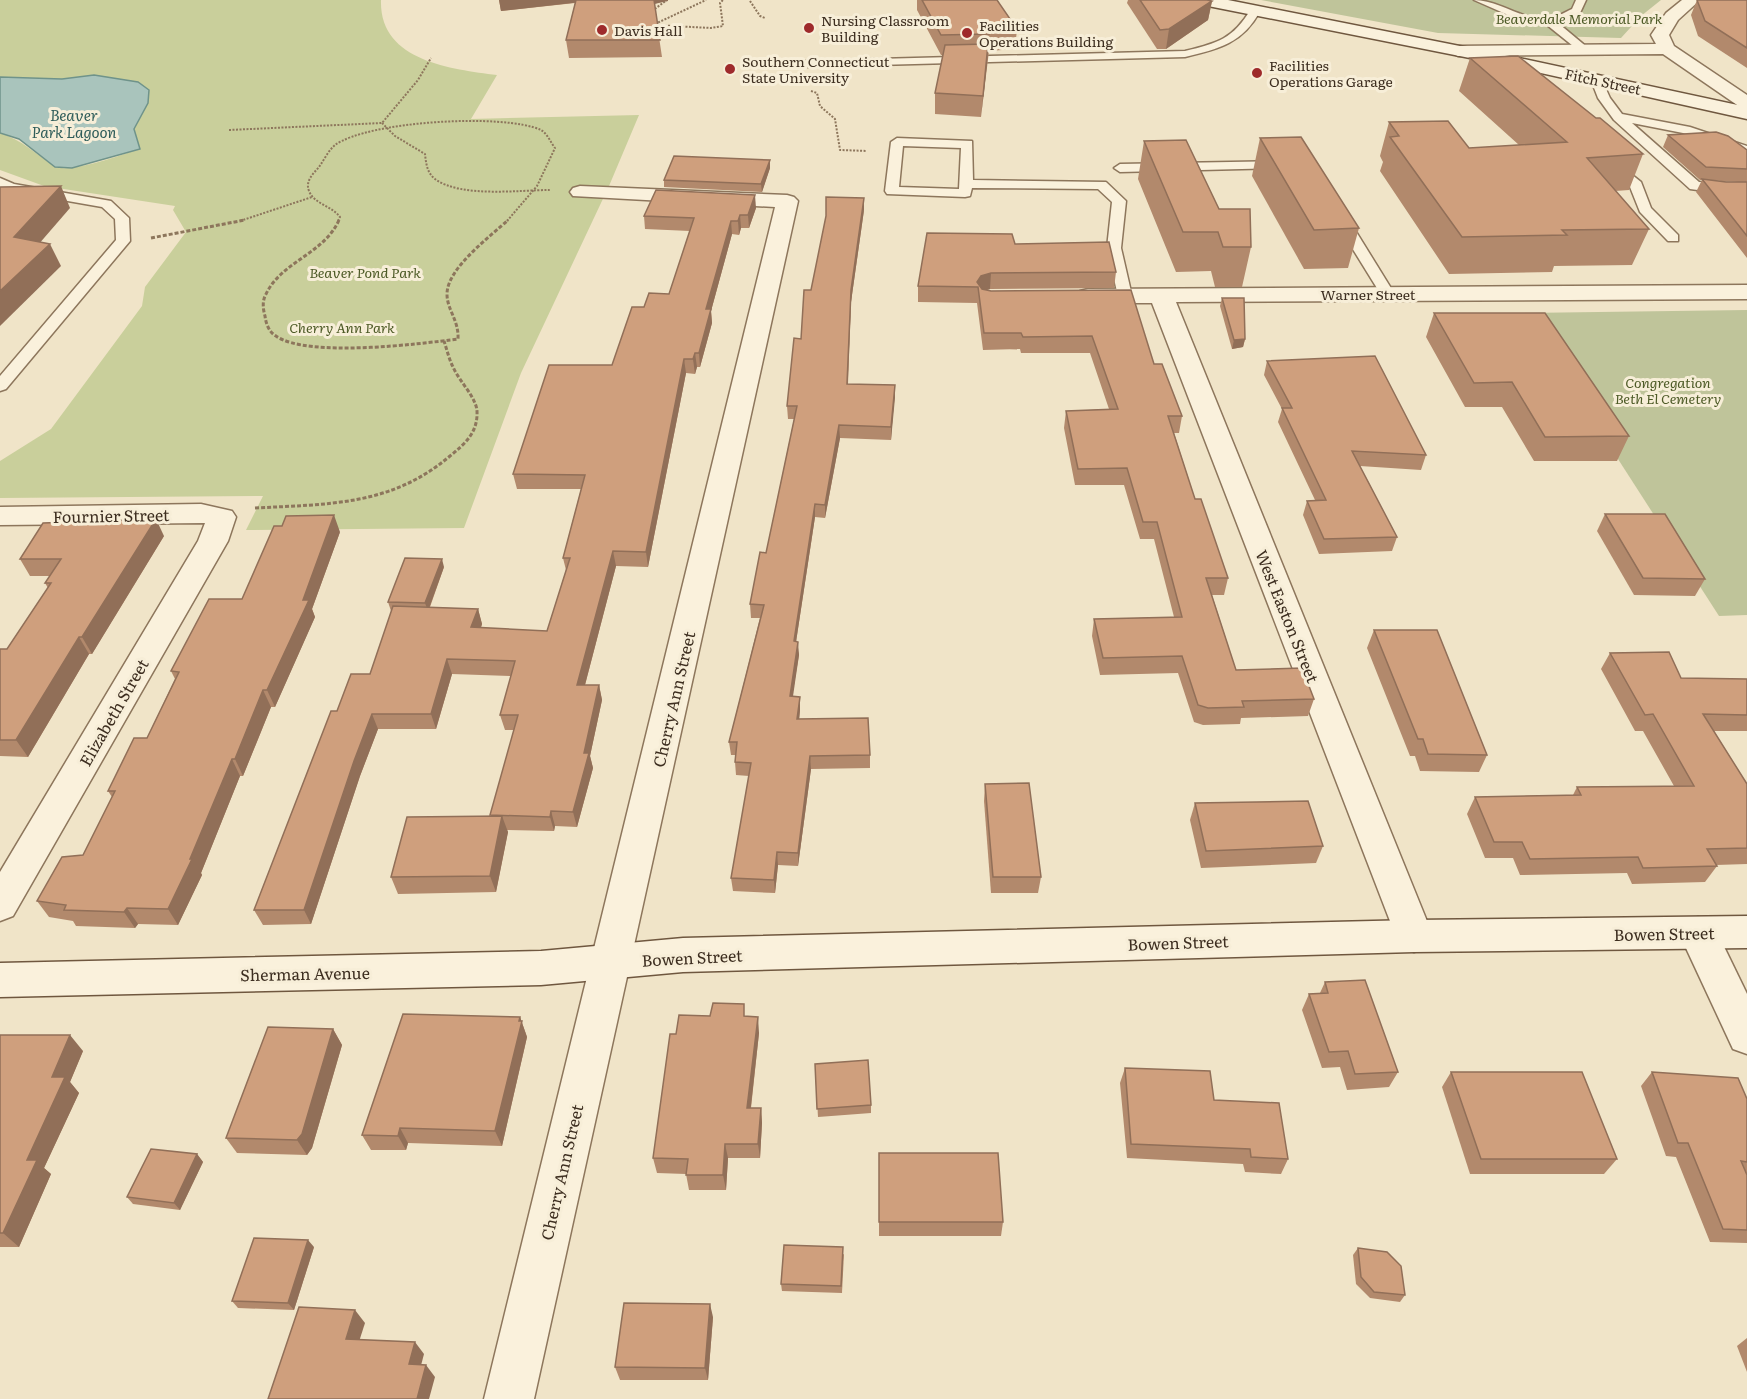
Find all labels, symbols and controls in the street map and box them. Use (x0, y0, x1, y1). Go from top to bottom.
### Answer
park label: Beaverdale Memorial Park (1495, 8, 1663, 28)
place label: Nursing Classroom Building (821, 10, 950, 46)
place label: Facilities Operations Building (979, 15, 1114, 51)
place label: Davis Hall (614, 20, 683, 40)
marker: Nursing Classroom Building (802, 21, 816, 35)
marker: Davis Hall (595, 23, 609, 37)
marker: Facilities Operations Building (960, 26, 974, 40)
place label: Southern Connecticut State University (742, 51, 890, 87)
place label: Facilities Operations Garage (1269, 55, 1393, 91)
marker: Southern Connecticut State University (723, 62, 737, 76)
street label: Fitch Street (1563, 63, 1643, 99)
marker: Facilities Operations Garage (1250, 66, 1264, 80)
water label: Beaver Park Lagoon (31, 103, 117, 143)
park label: Beaver Pond Park (309, 262, 421, 282)
street label: Warner Street (1321, 284, 1416, 304)
park label: Cherry Ann Park (289, 317, 395, 337)
park label: Congregation Beth El Cemetery (1615, 372, 1721, 408)
street label: Fournier Street (52, 502, 170, 528)
street label: West Easton Street (1250, 546, 1326, 687)
street label: Cherry Ann Street (646, 628, 700, 769)
street label: Elizabeth Street (72, 653, 154, 770)
street label: Bowen Street (1613, 920, 1715, 946)
street label: Bowen Street (1127, 928, 1229, 956)
street label: Bowen Street (641, 942, 744, 972)
street label: Sherman Avenue (240, 960, 370, 986)
street label: Cherry Ann Street (534, 1101, 588, 1242)

